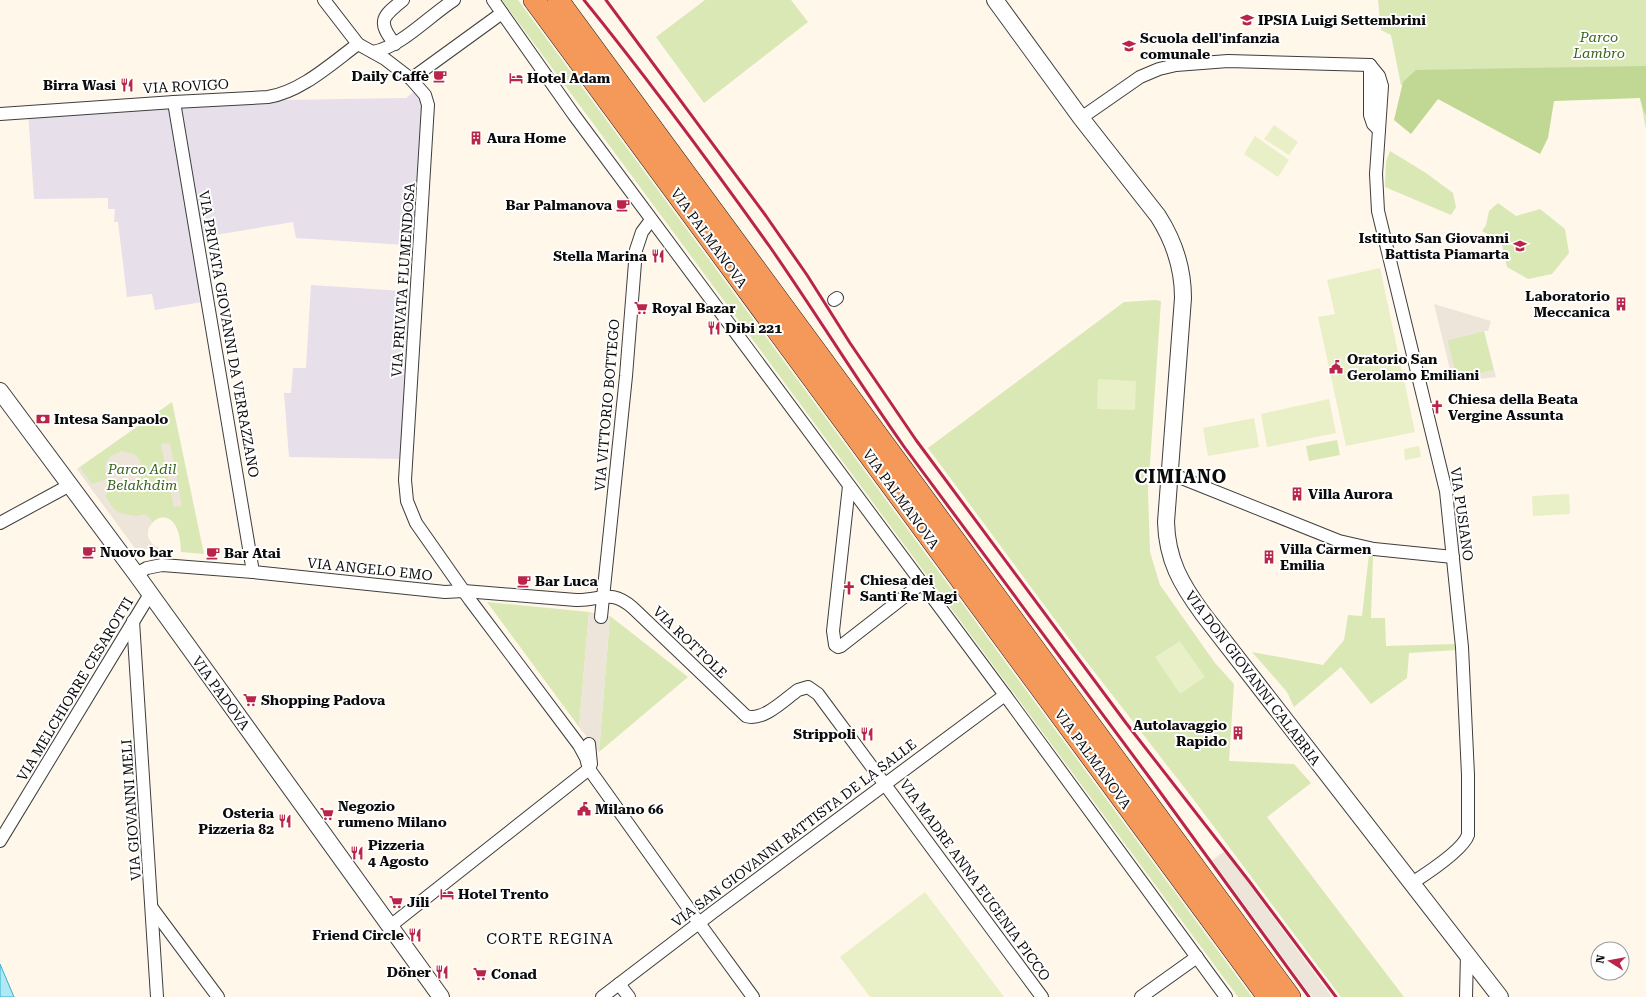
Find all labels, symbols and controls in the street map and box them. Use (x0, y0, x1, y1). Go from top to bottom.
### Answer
school or university icon: IPSIA Luigi Settembrini (1239, 12, 1255, 28)
place label: IPSIA Luigi Settembrini (1258, 12, 1426, 28)
park label: Parco Lambro (1572, 29, 1625, 61)
place label: Scuola dell'infanzia comunale (1140, 30, 1280, 62)
school or university icon: Scuola dell'infanzia comunale (1121, 38, 1137, 54)
place label: Daily Caffè (352, 68, 429, 84)
cafe icon: Daily Caffè (432, 68, 448, 84)
hotel icon: Hotel Adam (508, 70, 524, 86)
place label: Hotel Adam (527, 70, 611, 86)
street label: VIA ROVIGO (143, 76, 229, 96)
place label: Birra Wasi (43, 77, 116, 93)
restaurant icon: Birra Wasi (119, 77, 135, 93)
building icon: Aura Home (468, 130, 484, 146)
place label: Aura Home (487, 130, 566, 146)
street label: VIA PRIVATA FLUMENDOSA (388, 182, 418, 378)
street label: VIA PALMANOVA (668, 185, 751, 291)
street label: VIA PRIVATA GIOVANNI DA VERRAZZANO (196, 189, 262, 479)
place label: Bar Palmanova (506, 197, 613, 213)
cafe icon: Bar Palmanova (615, 197, 631, 213)
place label: Istituto San Giovanni Battista Piamarta (1359, 230, 1510, 262)
school or university icon: Istituto San Giovanni Battista Piamarta (1512, 238, 1528, 254)
place label: Stella Marina (553, 248, 648, 264)
restaurant icon: Stella Marina (650, 248, 666, 264)
place label: Laboratorio Meccanica (1525, 288, 1611, 320)
building icon: Laboratorio Meccanica (1613, 296, 1629, 312)
supermarket icon: Royal Bazar (633, 300, 649, 316)
place label: Royal Bazar (652, 300, 736, 316)
street label: VIA VITTORIO BOTTEGO (592, 318, 622, 492)
restaurant icon: Dibi 221 (706, 320, 722, 336)
place label: Dibi 221 (725, 320, 782, 336)
place label: Oratorio San Gerolamo Emiliani (1347, 351, 1480, 383)
public building icon: Oratorio San Gerolamo Emiliani (1328, 359, 1344, 375)
place label: Chiesa della Beata Vergine Assunta (1448, 391, 1579, 423)
church icon: Chiesa della Beata Vergine Assunta (1429, 399, 1445, 415)
bank icon: Intesa Sanpaolo (35, 411, 51, 427)
place label: Intesa Sanpaolo (54, 411, 168, 427)
street label: VIA PALMANOVA (860, 446, 943, 552)
park label: Parco Adil Belakhdim (106, 461, 177, 493)
district label: CIMIANO (1135, 466, 1227, 487)
street label: VIA PUSIANO (1448, 466, 1476, 562)
building icon: Villa Aurora (1289, 486, 1305, 502)
place label: Villa Aurora (1308, 486, 1393, 502)
place label: Villa Carmen Emilia (1280, 541, 1372, 573)
cafe icon: Nuovo bar (81, 544, 97, 560)
place label: Nuovo bar (100, 544, 174, 560)
cafe icon: Bar Atai (205, 545, 221, 561)
place label: Bar Atai (224, 545, 281, 561)
building icon: Villa Carmen Emilia (1261, 549, 1277, 565)
street label: VIA ANGELO EMO (307, 554, 433, 584)
place label: Chiesa dei Santi Re Magi (860, 572, 958, 604)
cafe icon: Bar Luca (516, 573, 532, 589)
place label: Bar Luca (535, 573, 598, 589)
church icon: Chiesa dei Santi Re Magi (841, 580, 857, 596)
street label: VIA DON GIOVANNI CALABRIA (1182, 588, 1324, 769)
street label: VIA MELCHIORRE CESAROTTI (14, 594, 136, 784)
street label: VIA ROTTOLE (650, 603, 730, 681)
street label: VIA PADOVA (189, 653, 253, 733)
supermarket icon: Shopping Padova (242, 692, 258, 708)
place label: Shopping Padova (261, 692, 386, 708)
street label: VIA PALMANOVA (1052, 706, 1135, 812)
place label: Autolavaggio Rapido (1133, 717, 1227, 749)
building icon: Autolavaggio Rapido (1230, 725, 1246, 741)
place label: Strippoli (793, 726, 856, 742)
restaurant icon: Strippoli (859, 726, 875, 742)
street label: VIA SAN GIOVANNI BATTISTA DE LA SALLE (669, 736, 919, 930)
street label: VIA GIOVANNI MELI (118, 739, 144, 881)
street label: VIA MADRE ANNA EUGENIA PICCO (897, 776, 1053, 984)
place label: Negozio rumeno Milano (338, 798, 447, 830)
public building icon: Milano 66 (576, 801, 592, 817)
place label: Milano 66 (595, 801, 664, 817)
place label: Osteria Pizzeria 82 (198, 805, 275, 837)
supermarket icon: Negozio rumeno Milano (319, 806, 335, 822)
restaurant icon: Osteria Pizzeria 82 (277, 813, 293, 829)
place label: Pizzeria 4 Agosto (368, 837, 429, 869)
restaurant icon: Pizzeria 4 Agosto (349, 845, 365, 861)
hotel icon: Hotel Trento (439, 886, 455, 902)
place label: Hotel Trento (458, 886, 549, 902)
supermarket icon: Jili (388, 894, 404, 910)
place label: Jili (407, 894, 430, 910)
place label: Friend Circle (312, 927, 404, 943)
restaurant icon: Friend Circle (407, 927, 423, 943)
district label: CORTE REGINA (486, 930, 614, 948)
north arrow (1590, 941, 1630, 981)
text: N (1593, 953, 1608, 965)
place label: Döner (387, 964, 432, 980)
restaurant icon: Döner (434, 964, 450, 980)
supermarket icon: Conad (472, 966, 488, 982)
place label: Conad (491, 966, 538, 982)

